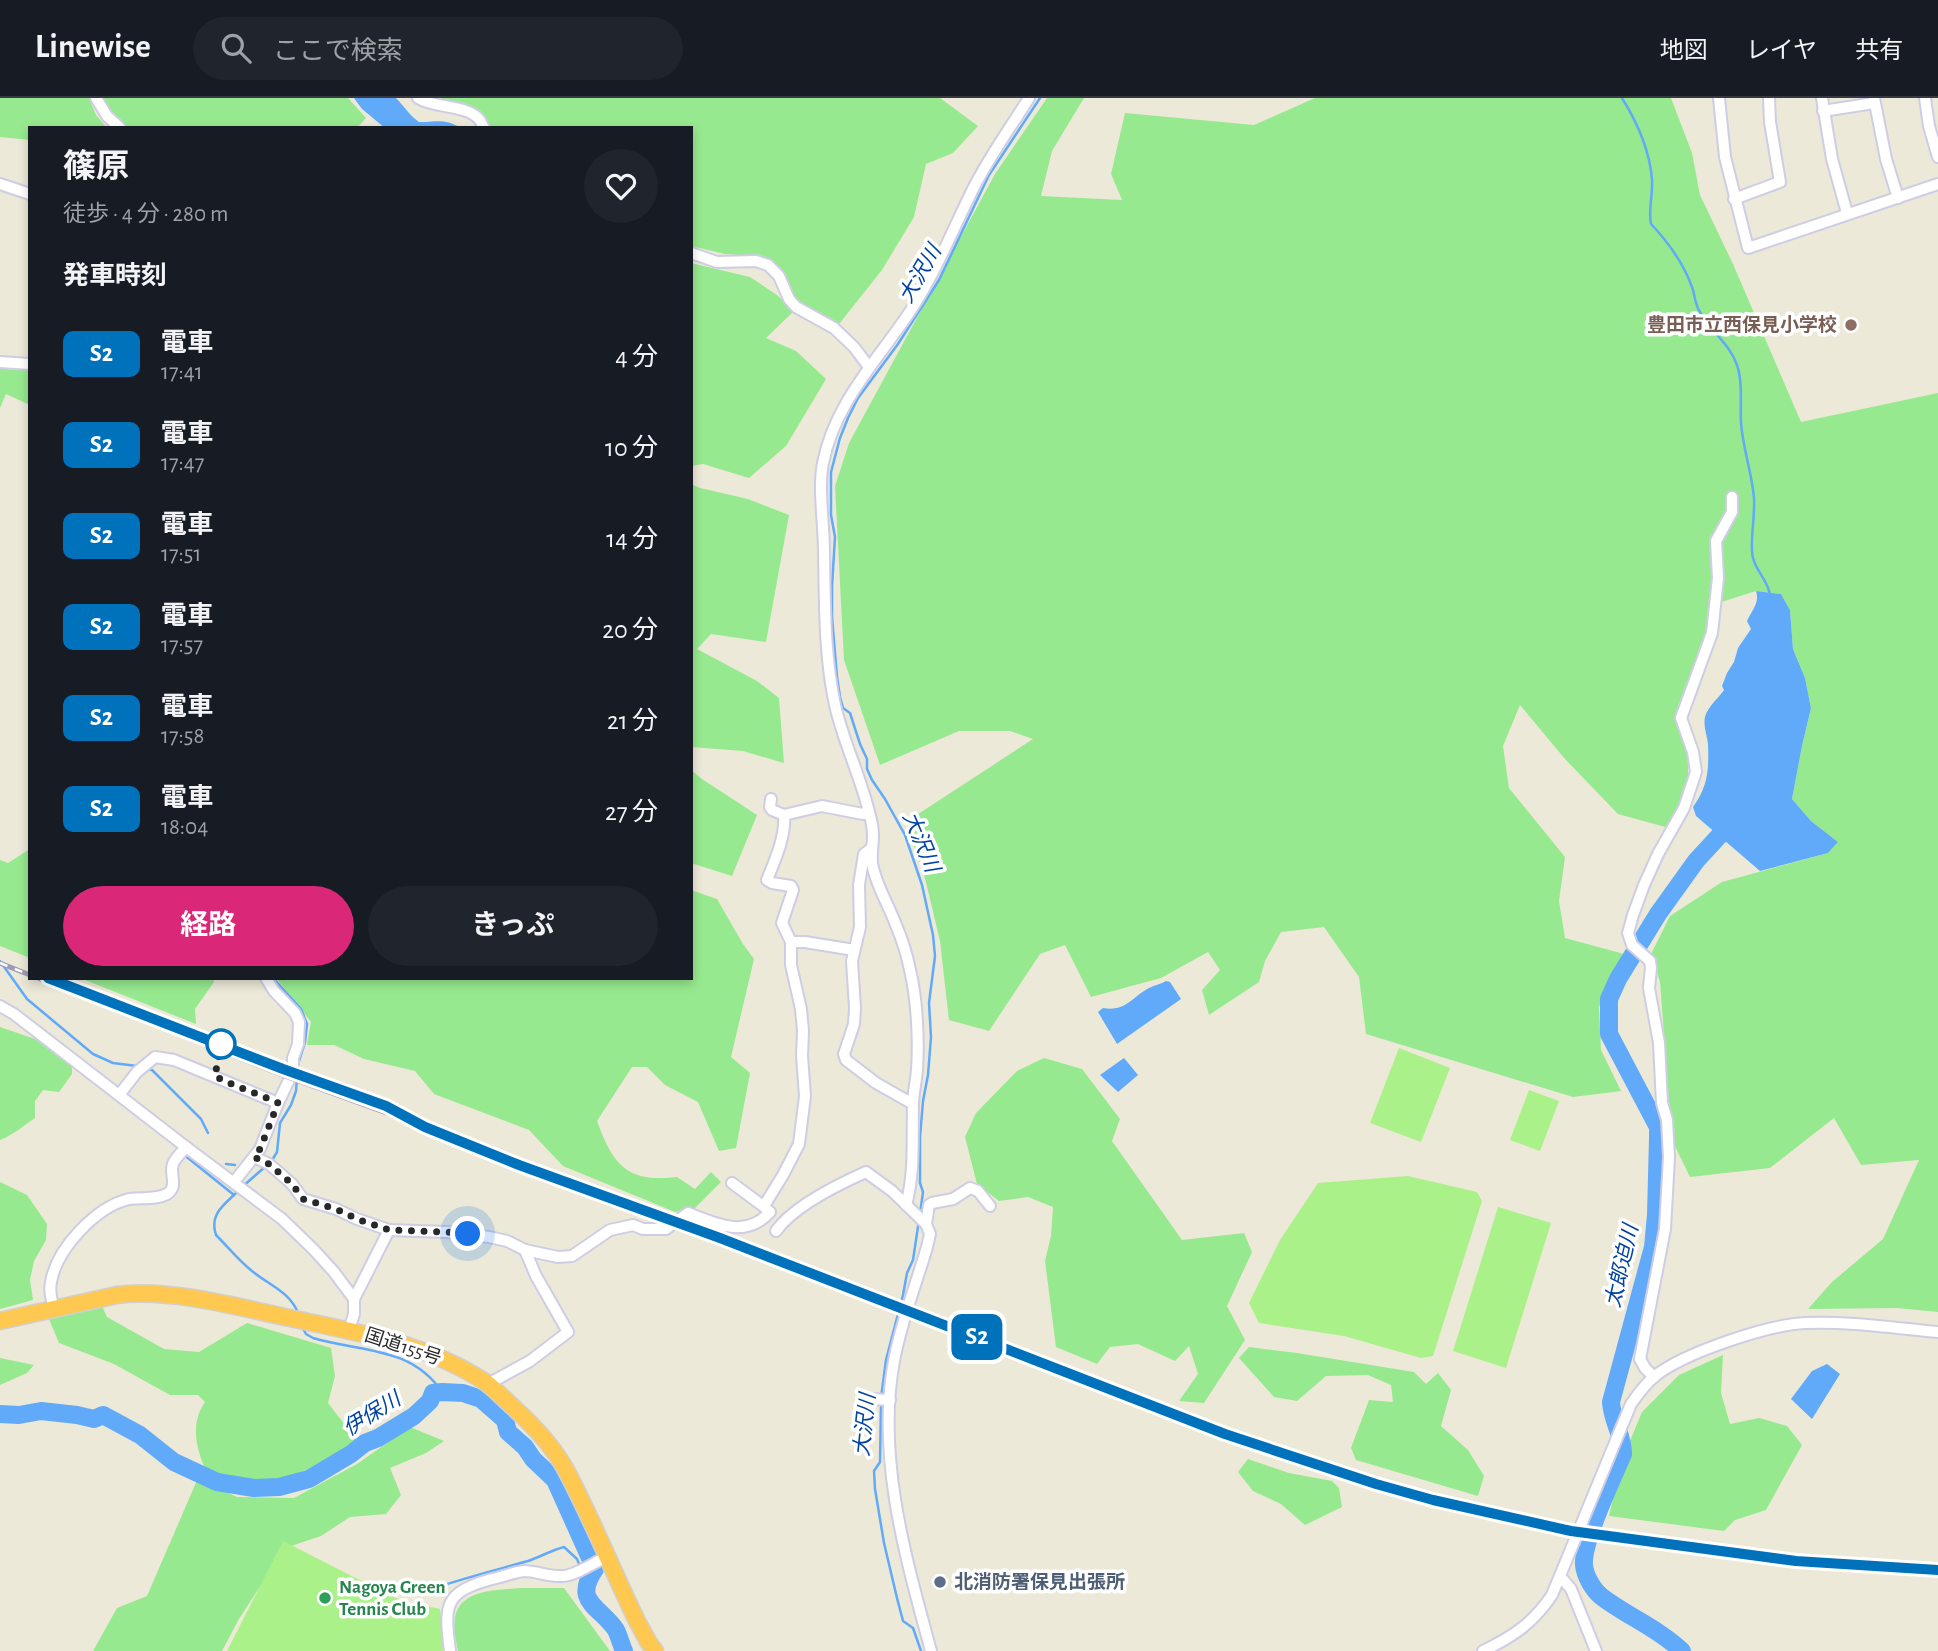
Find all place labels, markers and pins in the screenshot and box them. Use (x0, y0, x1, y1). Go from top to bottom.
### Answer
place label: 豊田市立西保見小学校 (1647, 314, 1837, 335)
marker: 豊田市立西保見小学校 (1843, 317, 1859, 333)
unlabelled marker (206, 1029, 236, 1059)
place label: 北消防署保見出張所 (954, 1572, 1125, 1592)
marker: 北消防署保見出張所 (932, 1574, 948, 1590)
place label: Nagoya Green Tennis Club (339, 1578, 445, 1619)
marker: Nagoya Green Tennis Club (317, 1590, 333, 1606)

